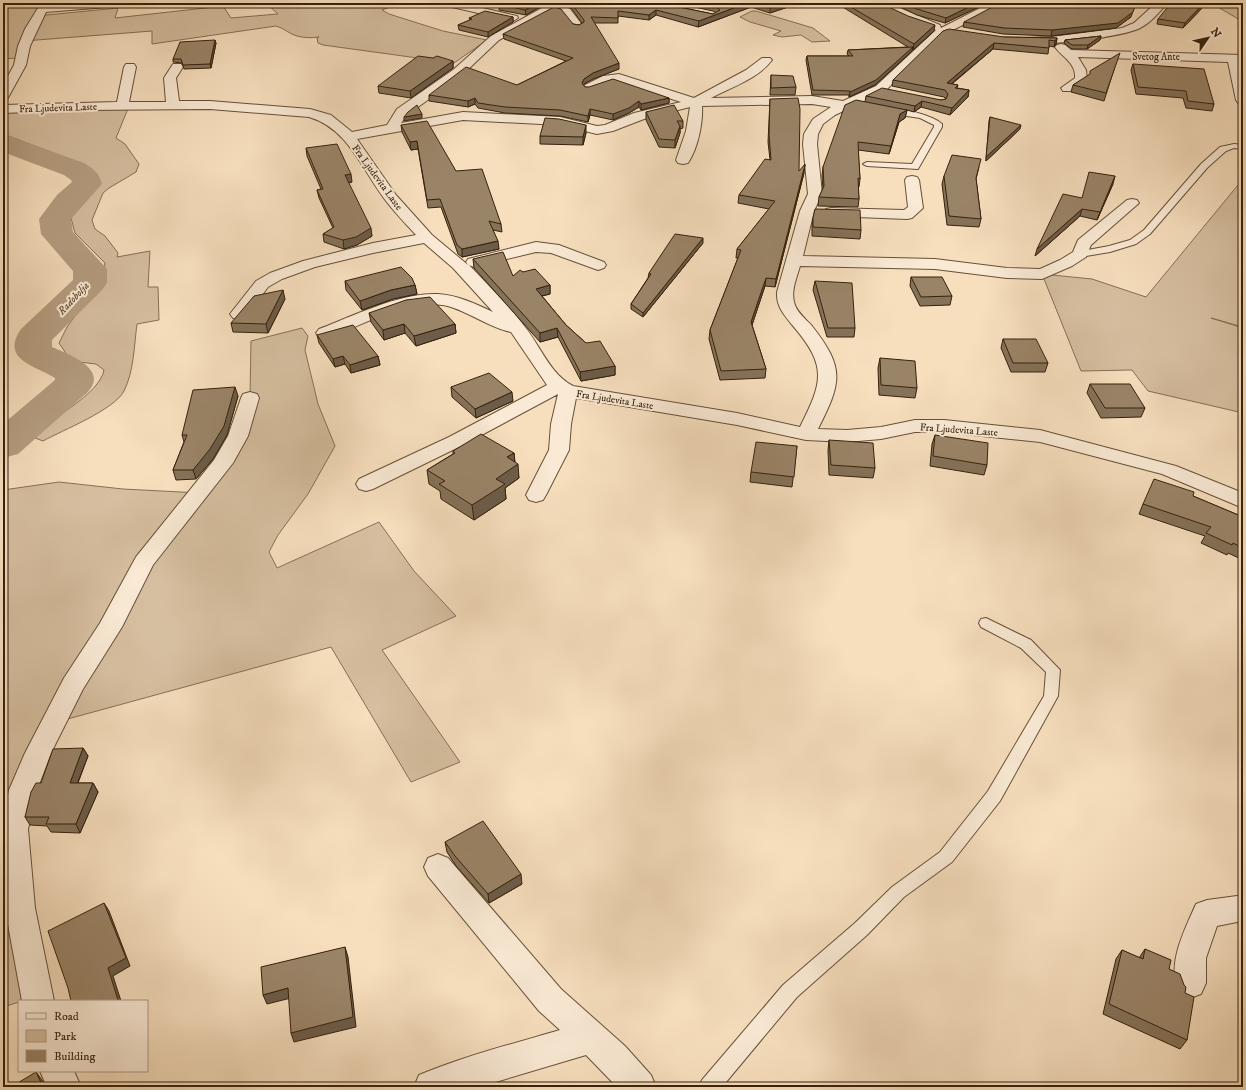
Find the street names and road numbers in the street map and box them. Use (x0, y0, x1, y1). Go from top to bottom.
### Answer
street label: Svetog Ante (1132, 51, 1180, 63)
street label: Fra Ljudevita Laste (19, 101, 97, 115)
street label: Fra Ljudevita Laste (349, 143, 405, 213)
street label: Fra Ljudevita Laste (575, 388, 654, 412)
street label: Fra Ljudevita Laste (920, 421, 998, 439)

